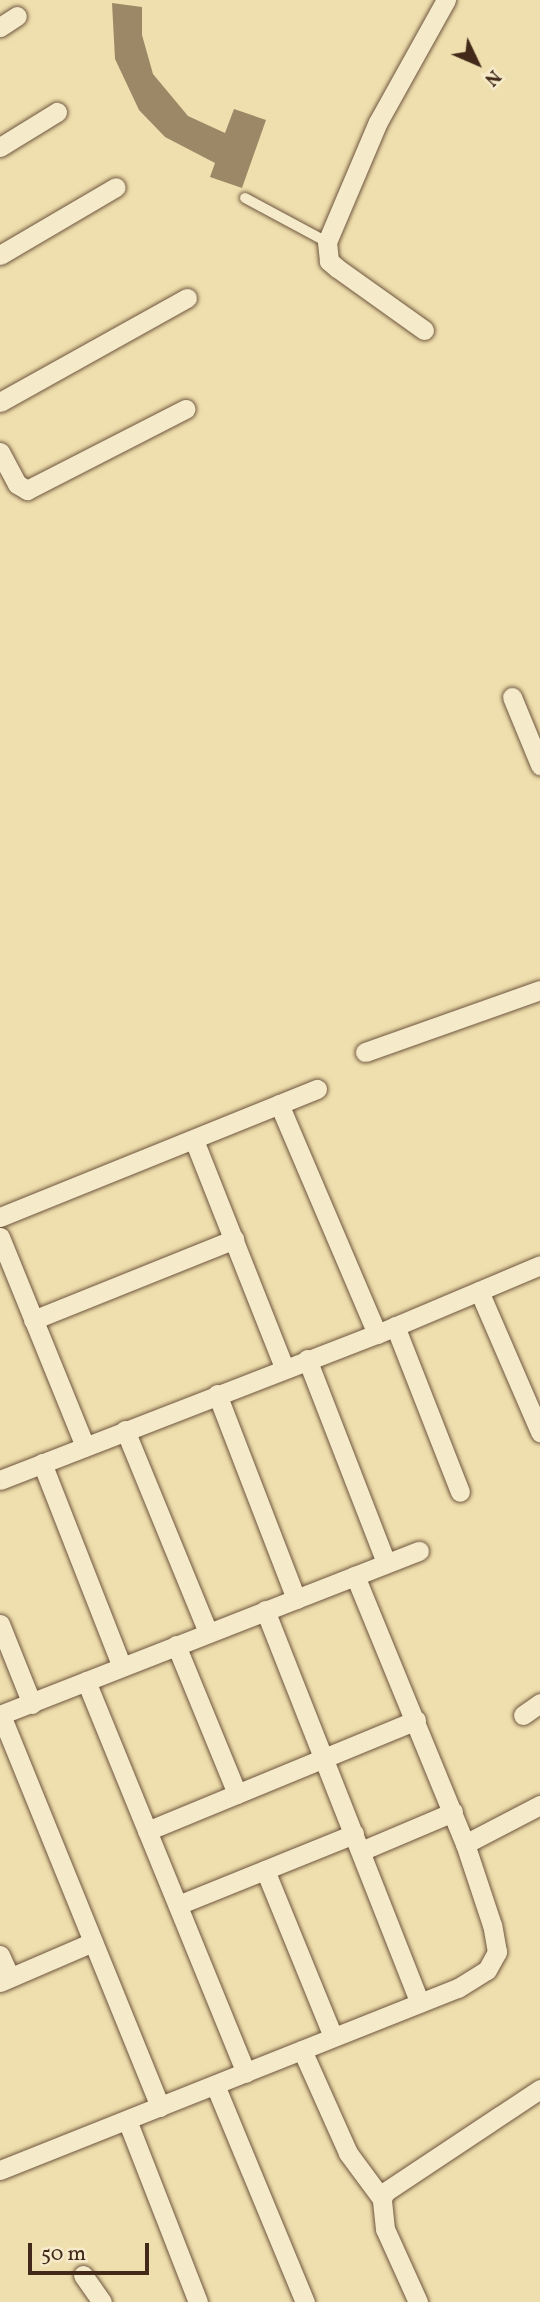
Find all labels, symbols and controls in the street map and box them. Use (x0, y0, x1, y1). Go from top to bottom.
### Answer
north arrow (442, 28, 512, 98)
text: N (478, 64, 506, 92)
scale bar (32, 2228, 152, 2272)
text: 50 m (41, 2240, 86, 2269)

